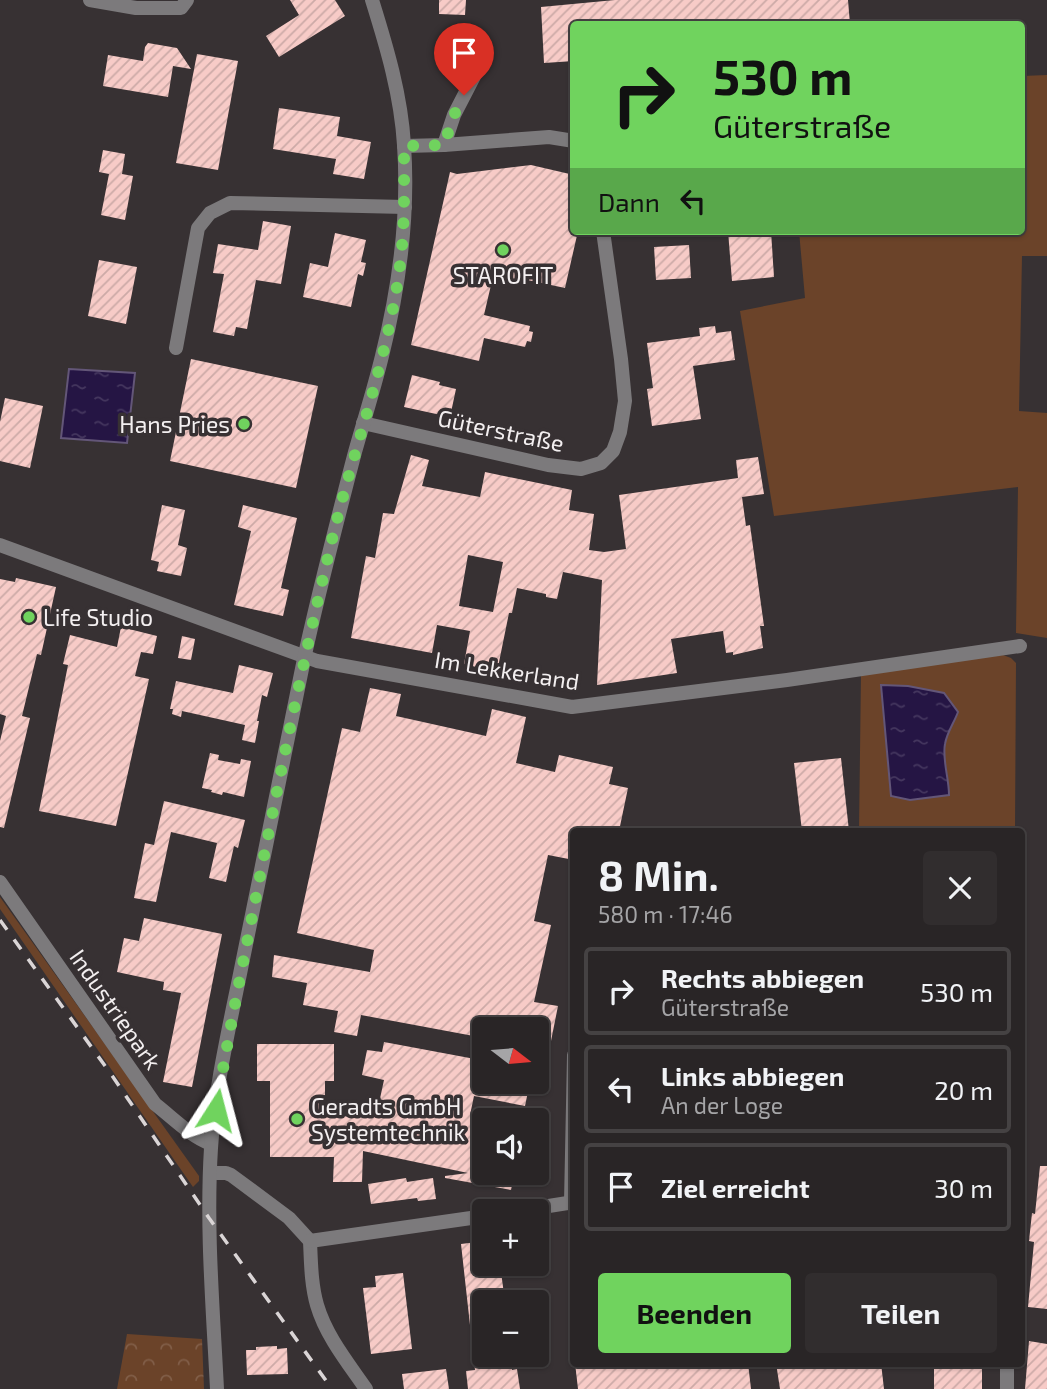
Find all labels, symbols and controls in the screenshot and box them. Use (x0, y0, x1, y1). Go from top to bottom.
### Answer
pin (434, 23, 494, 95)
icon: arrive (445, 34, 483, 72)
text: 530 m (713, 46, 853, 105)
icon: right (598, 49, 689, 140)
text: Güterstraße (713, 106, 891, 144)
icon: left (674, 182, 712, 220)
text: Dann (598, 186, 660, 217)
marker: STAROFIT (495, 242, 511, 258)
place label: STAROFIT (453, 261, 553, 289)
street label: Güterstraße (435, 403, 567, 457)
place label: Hans Pries (119, 410, 230, 438)
marker: Hans Pries (236, 416, 252, 432)
place label: Life Studio (43, 603, 153, 631)
marker: Life Studio (21, 609, 37, 625)
street label: Im Lekkerland (433, 645, 581, 695)
text: 8 Min. (598, 849, 719, 899)
button: close (923, 851, 997, 925)
text: 580 m · 17:46 (598, 900, 733, 928)
street label: Industriepark (64, 944, 168, 1075)
text: Rechts abbiegen (661, 962, 864, 993)
icon: right (602, 972, 640, 1010)
text: 530 m (920, 976, 993, 1007)
text: Güterstraße (661, 993, 789, 1021)
north arrow (472, 1017, 550, 1094)
map controls (472, 1017, 549, 1367)
text: Links abbiegen (661, 1060, 845, 1091)
icon: left (602, 1070, 640, 1108)
position arrow (179, 1073, 253, 1147)
text: 20 m (934, 1074, 993, 1105)
text: An der Loge (661, 1091, 783, 1119)
place label: Geradts GmbH Systemtechnik (311, 1092, 466, 1146)
button: sound (472, 1108, 549, 1185)
marker: Geradts GmbH Systemtechnik (289, 1111, 305, 1127)
icon: arrive (602, 1168, 640, 1206)
text: Ziel erreicht (661, 1172, 810, 1203)
text: 30 m (934, 1172, 993, 1203)
button: + (472, 1199, 549, 1276)
button: Beenden (598, 1273, 791, 1353)
button: Teilen (805, 1273, 997, 1353)
button: − (472, 1290, 549, 1367)

